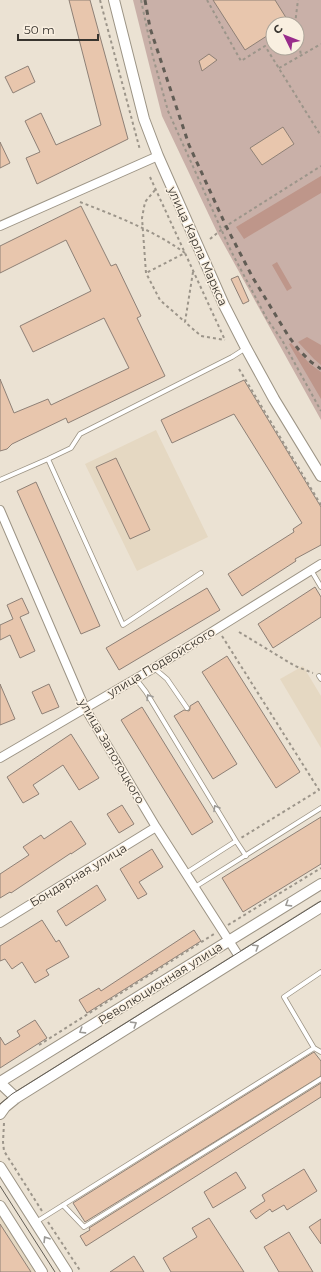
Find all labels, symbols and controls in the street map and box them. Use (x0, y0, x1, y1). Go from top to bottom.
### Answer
scale bar (18, 16, 98, 42)
north arrow (265, 16, 305, 56)
text: С (270, 21, 286, 37)
text: 50 m (24, 22, 55, 37)
street label: улица Карла Маркса (164, 183, 231, 308)
street label: улица Подвойского (103, 624, 218, 701)
one-way arrow (146, 694, 153, 701)
street label: улица Запотоцкого (75, 695, 148, 807)
one-way arrow (213, 805, 221, 812)
street label: Бондарная улица (27, 840, 129, 910)
one-way arrow (285, 899, 292, 907)
street label: Революционная улица (95, 939, 225, 1027)
one-way arrow (252, 945, 259, 952)
one-way arrow (130, 1021, 137, 1029)
one-way arrow (79, 1026, 86, 1034)
one-way arrow (43, 1236, 51, 1243)

